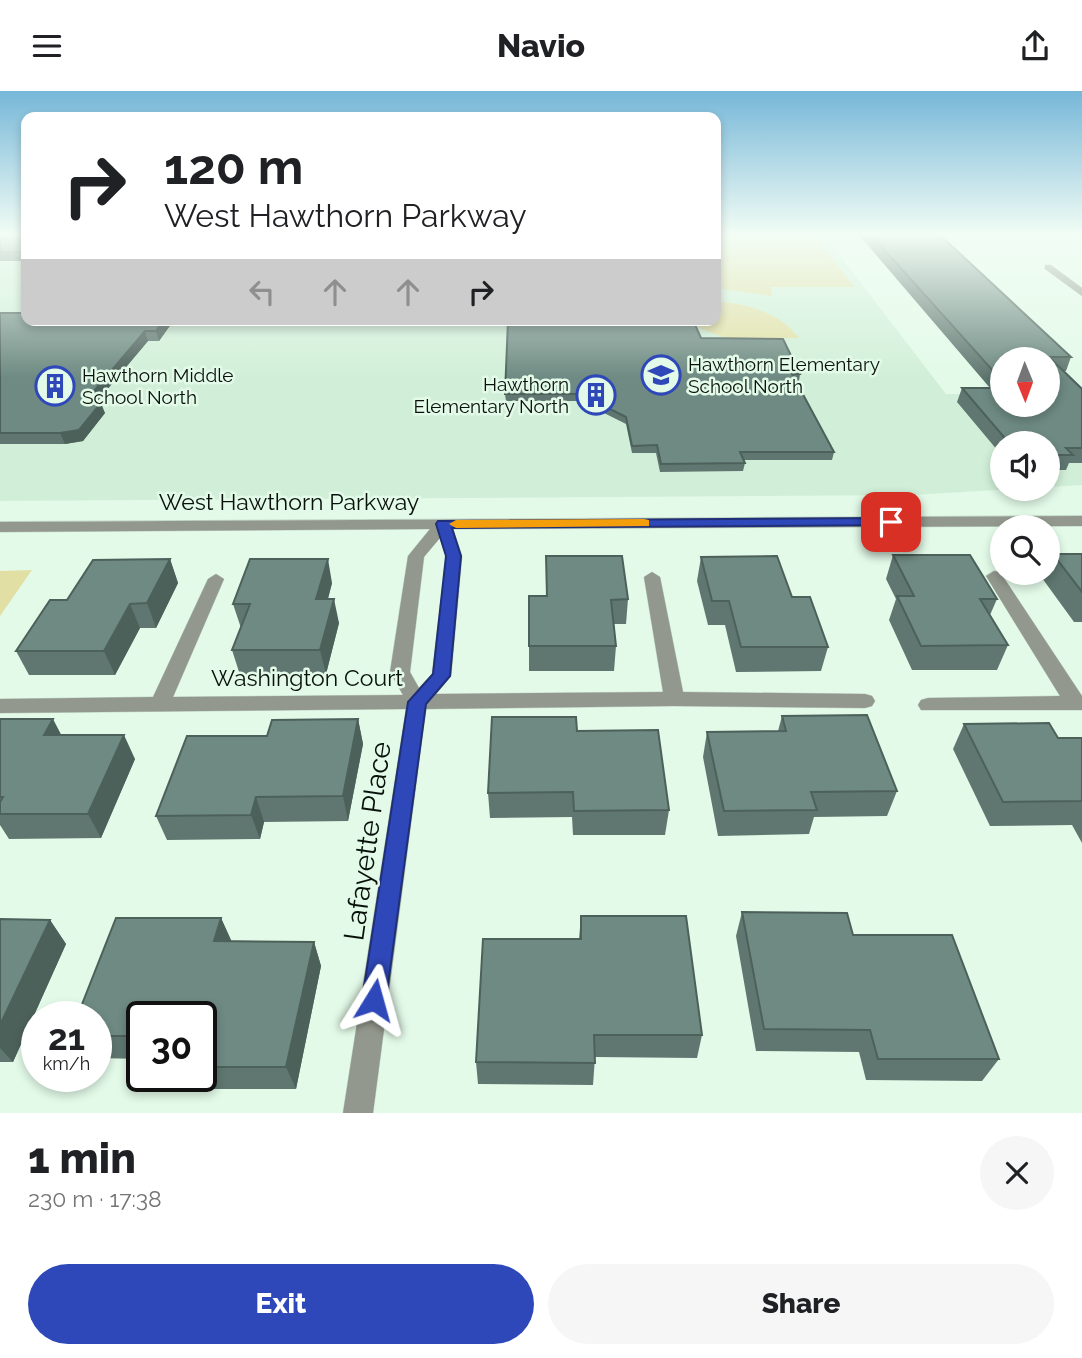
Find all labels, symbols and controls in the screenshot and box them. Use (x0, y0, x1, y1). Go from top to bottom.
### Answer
icon: menu (28, 27, 66, 65)
text: Navio (497, 27, 585, 64)
icon: share (1016, 27, 1054, 65)
text: 120 m (164, 138, 303, 195)
icon: right (49, 140, 140, 231)
text: West Hawthorn Parkway (164, 197, 527, 234)
icon: left (243, 273, 281, 311)
icon: ahead (316, 273, 354, 311)
icon: ahead (389, 273, 427, 311)
icon: right (462, 273, 500, 311)
north arrow (990, 347, 1060, 417)
map controls (990, 347, 1060, 585)
place label: Hawthorn Elementary School North (688, 353, 880, 397)
school or university icon: Hawthorn Elementary School North (640, 354, 682, 396)
place label: Hawthorn Middle School North (82, 364, 234, 408)
building icon: Hawthorn Middle School North (34, 365, 76, 407)
place label: Hawthorn Elementary North (414, 373, 569, 417)
building icon: Hawthorn Elementary North (575, 374, 617, 416)
button: sound (990, 431, 1060, 501)
street label: West Hawthorn Parkway (159, 488, 419, 515)
pin (861, 492, 921, 552)
icon: arrive (872, 503, 910, 541)
button: search (990, 515, 1060, 585)
street label: Washington Court (211, 664, 403, 691)
street label: Lafayette Place (337, 740, 398, 943)
position arrow (337, 963, 411, 1037)
speed limit sign: 30 (126, 1001, 217, 1092)
text: 21 (48, 1017, 85, 1058)
text: km/h (43, 1053, 90, 1074)
text: 1 min (28, 1134, 136, 1183)
button: close (980, 1136, 1054, 1210)
text: 230 m · 17:38 (28, 1185, 162, 1212)
button: Exit (28, 1264, 534, 1344)
button: Share (548, 1264, 1054, 1344)

